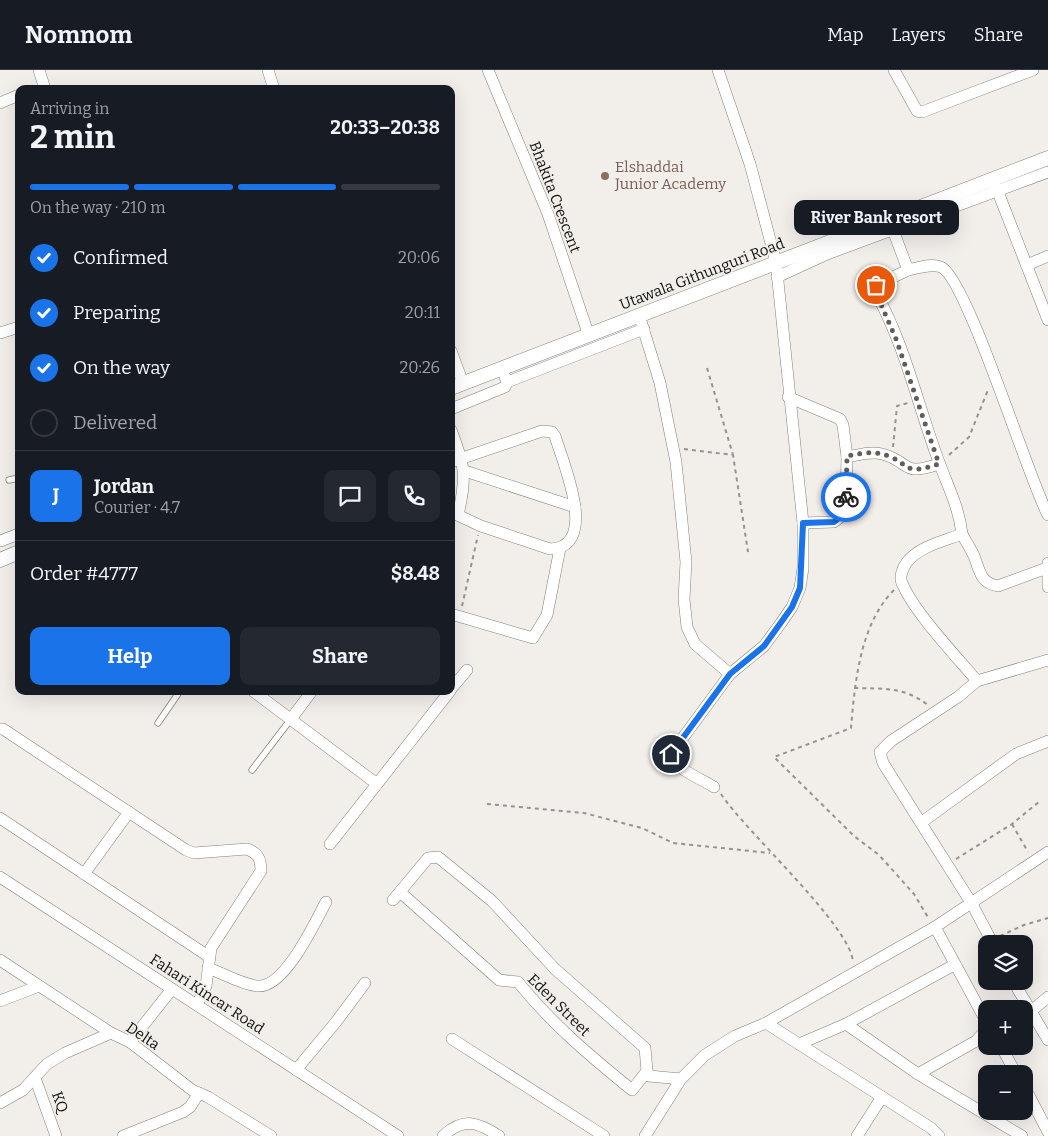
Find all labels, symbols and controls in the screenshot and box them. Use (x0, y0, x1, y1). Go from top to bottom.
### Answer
text: Nomnom (25, 21, 132, 49)
text: Map (827, 24, 863, 46)
text: Layers (891, 24, 946, 46)
text: Share (974, 24, 1023, 46)
text: Arriving in (30, 99, 109, 118)
text: 20:33–20:38 (330, 116, 440, 139)
text: 2 min (30, 118, 115, 156)
street label: Bhakita Crescent (526, 139, 585, 256)
place label: Elshaddai Junior Academy (614, 158, 726, 193)
marker: Elshaddai Junior Academy (599, 170, 611, 182)
text: On the way · 210 m (30, 198, 165, 217)
callout: River Bank resort (794, 200, 958, 235)
text: River Bank resort (811, 208, 942, 227)
street label: Utawala Githunguri Road (617, 234, 787, 314)
icon: check (30, 244, 58, 272)
text: Confirmed (73, 246, 168, 269)
text: 20:06 (398, 248, 440, 267)
pin (855, 264, 897, 306)
icon: bag (862, 271, 890, 299)
icon: check (30, 299, 58, 327)
text: Preparing (73, 301, 161, 324)
text: 20:11 (405, 303, 440, 322)
icon: check (30, 354, 58, 382)
text: On the way (73, 356, 170, 379)
text: 20:26 (400, 358, 440, 377)
text: Delivered (73, 411, 157, 434)
button: chat (324, 470, 376, 522)
button: phone (388, 470, 440, 522)
courier (821, 472, 871, 522)
text: Jordan (94, 475, 154, 498)
icon: bike (832, 483, 860, 511)
text: J (53, 484, 59, 507)
text: Courier · 4.7 (94, 498, 180, 517)
text: Order #4777 (30, 562, 138, 585)
text: $8.48 (391, 562, 440, 585)
button: Help (30, 627, 230, 685)
button: Share (240, 627, 440, 685)
pin (650, 733, 692, 775)
icon: home (657, 740, 685, 768)
map controls (978, 935, 1033, 1120)
button: layers (978, 935, 1033, 990)
street label: Fahari Kincar Road (147, 950, 268, 1038)
street label: Eden Street (524, 970, 594, 1040)
button: + (978, 1000, 1033, 1055)
street label: Delta (123, 1018, 163, 1054)
button: − (978, 1065, 1033, 1120)
street label: KQ (48, 1089, 73, 1117)

